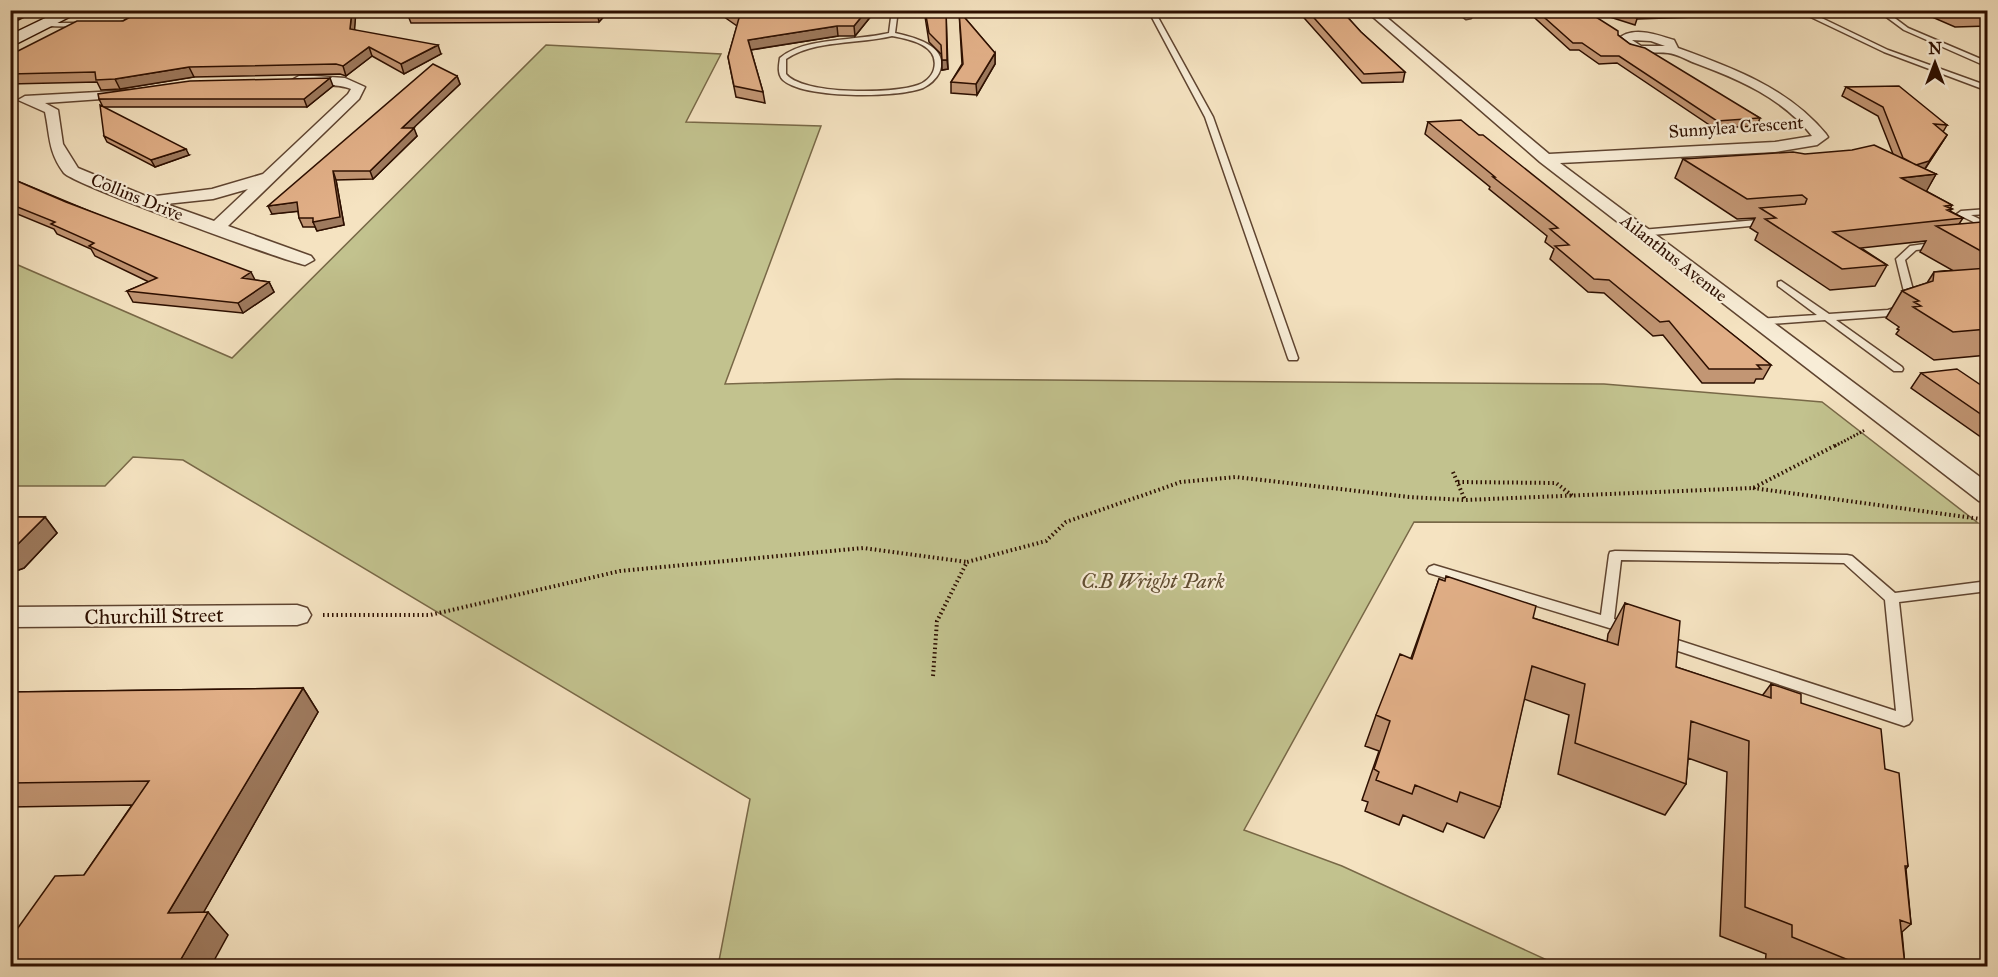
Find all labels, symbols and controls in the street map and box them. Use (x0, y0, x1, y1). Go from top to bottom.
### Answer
north arrow (1905, 33, 1965, 93)
text: N (1928, 39, 1942, 58)
street label: Sunnylea Crescent (1668, 111, 1805, 143)
street label: Collins Drive (87, 168, 187, 226)
street label: Ailanthus Avenue (1615, 209, 1732, 307)
park label: C.B Wright Park (1081, 568, 1226, 594)
street label: Churchill Street (84, 602, 224, 630)

